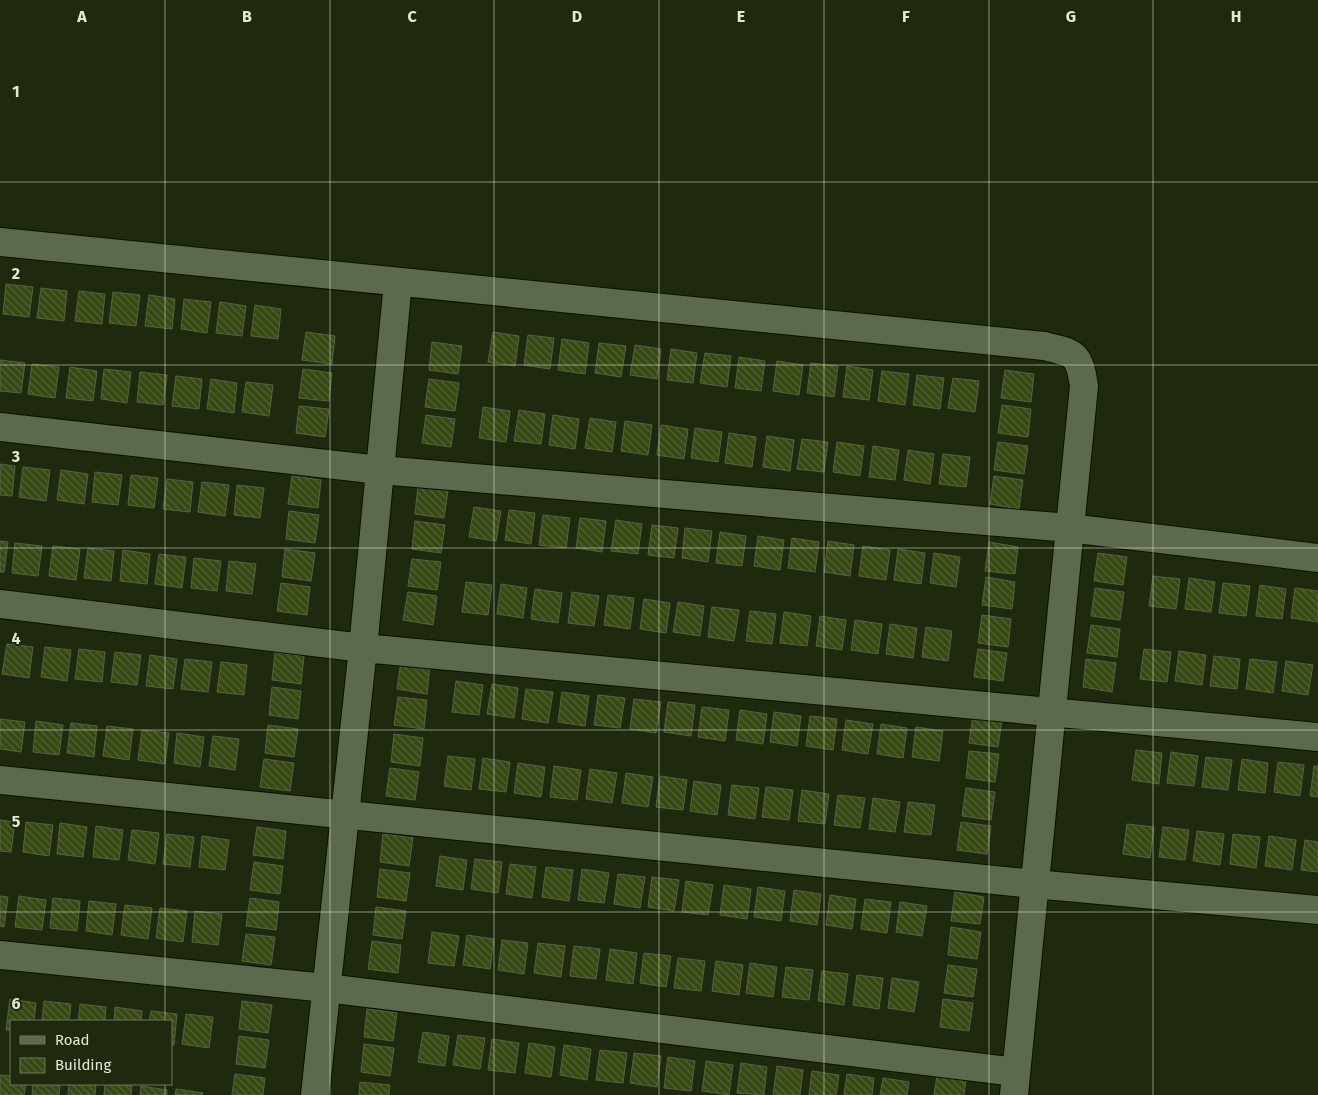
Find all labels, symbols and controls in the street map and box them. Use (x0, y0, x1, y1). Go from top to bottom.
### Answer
text: A (76, 7, 87, 26)
text: B (242, 7, 252, 26)
text: C (407, 7, 417, 26)
text: D (572, 7, 582, 26)
text: E (737, 7, 745, 26)
text: F (902, 7, 910, 26)
text: G (1066, 7, 1076, 26)
text: H (1231, 7, 1241, 26)
text: 1 (12, 82, 20, 101)
text: 2 (12, 264, 20, 283)
text: 3 (11, 447, 20, 466)
text: 4 (11, 629, 21, 648)
text: 5 (12, 812, 21, 831)
text: 6 (11, 994, 21, 1013)
legend (10, 1020, 172, 1085)
text: Road (55, 1031, 90, 1049)
text: Building (55, 1056, 111, 1074)

